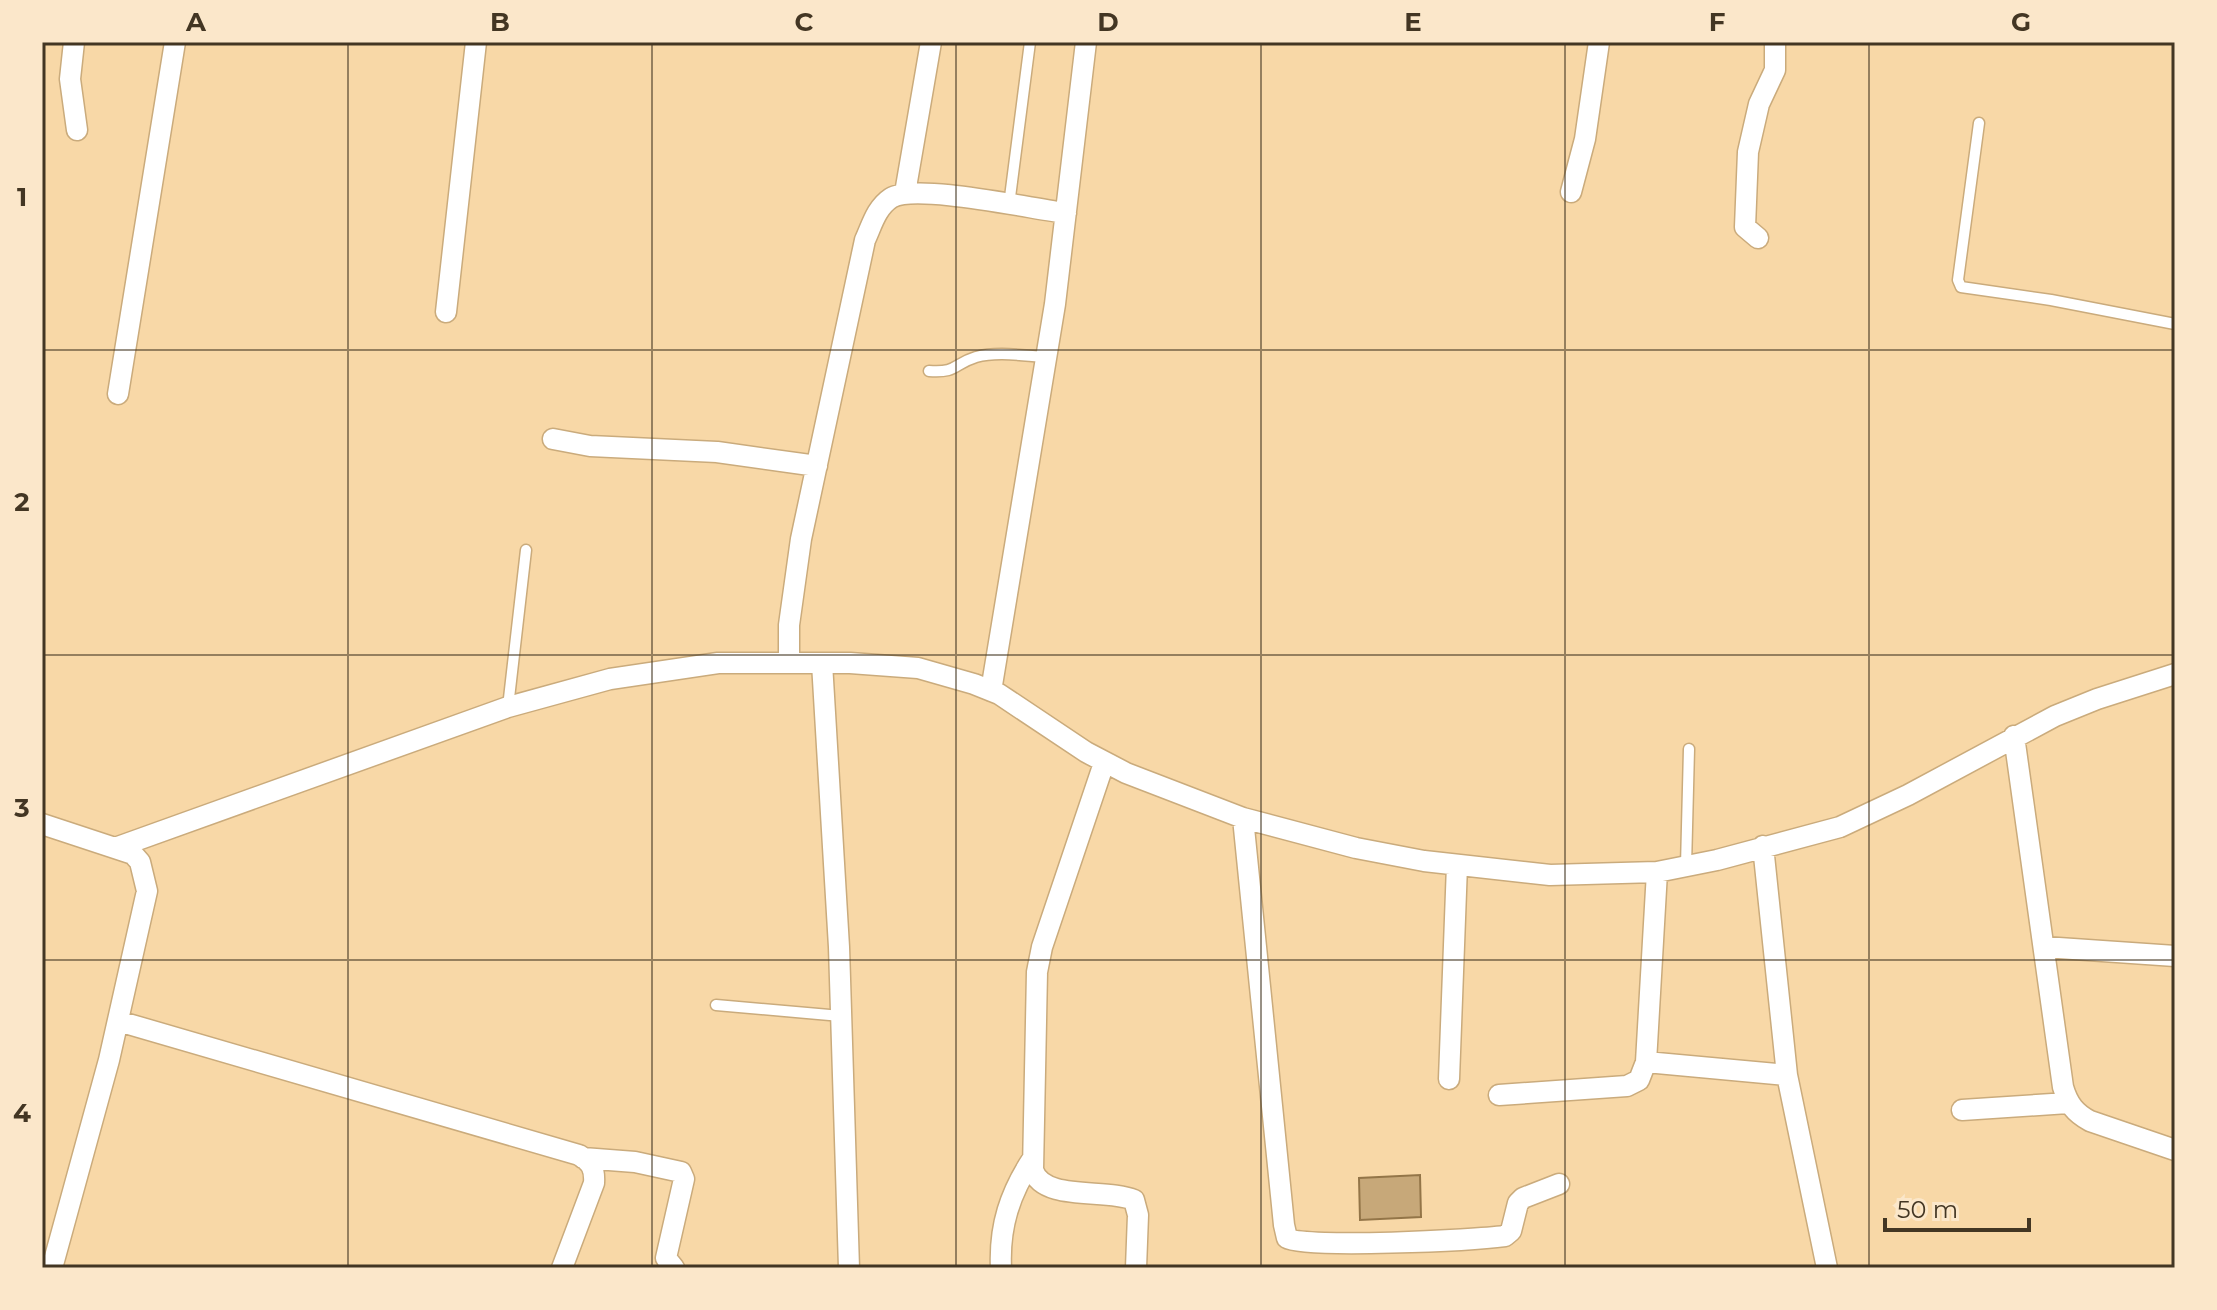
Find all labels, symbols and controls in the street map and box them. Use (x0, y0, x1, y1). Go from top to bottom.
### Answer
text: A (185, 6, 207, 38)
text: B (490, 6, 510, 38)
text: C (795, 6, 814, 38)
text: D (1097, 6, 1119, 38)
text: E (1404, 6, 1422, 38)
text: F (1709, 6, 1725, 38)
text: G (2011, 6, 2031, 38)
text: 1 (17, 181, 27, 213)
text: 2 (14, 486, 30, 518)
text: 3 (13, 792, 30, 824)
text: 4 (13, 1097, 31, 1129)
scale bar (1885, 1182, 2029, 1232)
text: 50 m (1897, 1195, 1958, 1224)

